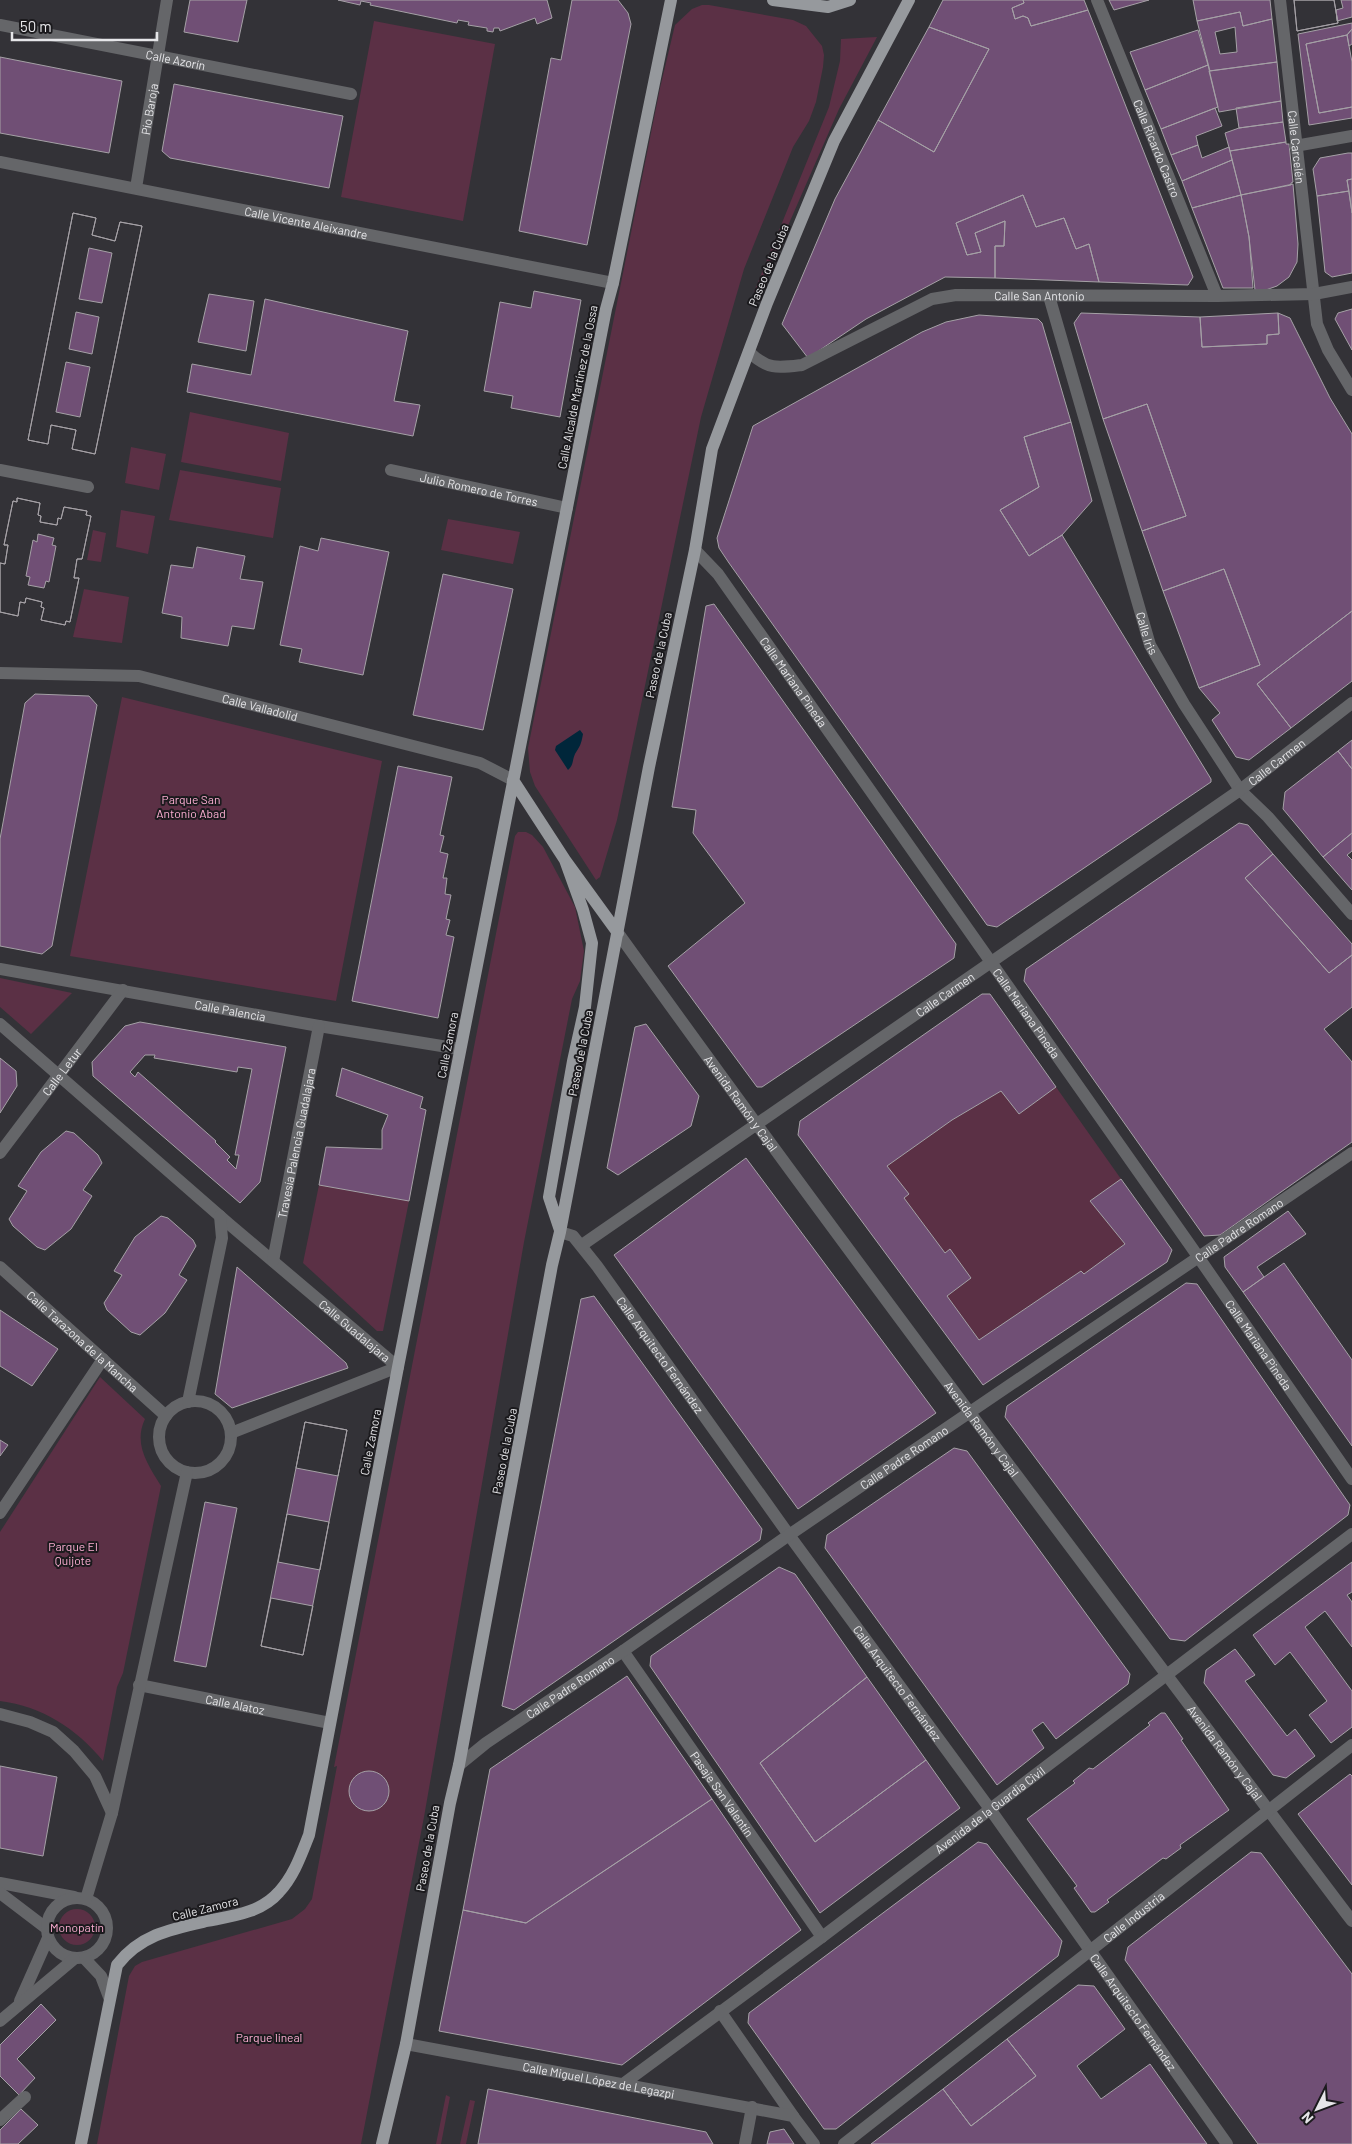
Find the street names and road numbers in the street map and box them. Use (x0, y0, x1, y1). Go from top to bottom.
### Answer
street label: Calle Azorín (145, 47, 207, 72)
street label: Pío Baroja (138, 82, 160, 136)
street label: Calle Ricardo Castro (1131, 97, 1183, 199)
street label: Calle Carcelén (1286, 110, 1308, 184)
street label: Calle Vicente Aleixandre (243, 203, 369, 241)
street label: Paseo de la Cuba (745, 222, 791, 308)
street label: Calle San Antonio (994, 288, 1085, 302)
street label: Calle Alcalde Martínez de la Ossa (554, 304, 600, 470)
street label: Julio Romero de Torres (419, 469, 539, 509)
street label: Calle Iris (1134, 610, 1161, 657)
street label: Paseo de la Cuba (642, 611, 674, 699)
street label: Calle Mariana Pineda (757, 634, 830, 729)
street label: Calle Valladolid (221, 691, 299, 723)
street label: Calle Carmen (1245, 735, 1308, 788)
street label: Calle Mariana Pineda (990, 965, 1063, 1061)
street label: Calle Carmen (913, 969, 977, 1019)
street label: Calle Palencia (194, 997, 267, 1023)
street label: Paseo de la Cuba (565, 1009, 595, 1097)
street label: Calle Zamora (434, 1011, 460, 1079)
street label: Calle Letur (39, 1045, 84, 1098)
street label: Avenida Ramón y Cajal (702, 1052, 781, 1154)
street label: Travesía Palencia Guadalajara (274, 1067, 318, 1220)
street label: Calle Padre Romano (1192, 1195, 1286, 1265)
street label: Calle Tarazona de la Mancha (24, 1288, 141, 1395)
street label: Calle Arquitecto Fernández (614, 1294, 707, 1416)
street label: Calle Guadalajara (317, 1297, 393, 1365)
street label: Calle Mariana Pineda (1223, 1297, 1295, 1393)
street label: Avenida Ramón y Cajal (942, 1378, 1022, 1479)
street label: Paseo de la Cuba (489, 1407, 519, 1495)
street label: Calle Zamora (357, 1408, 383, 1476)
street label: Calle Padre Romano (857, 1422, 950, 1492)
street label: Calle Arquitecto Fernández (851, 1622, 945, 1743)
street label: Calle Padre Romano (523, 1652, 617, 1721)
street label: Calle Alatoz (204, 1691, 266, 1717)
street label: Avenida Ramón y Cajal (1185, 1702, 1265, 1803)
street label: Pasaje San Valentín (688, 1749, 757, 1839)
street label: Avenida de la Guardia Civil (932, 1763, 1047, 1856)
street label: Paseo de la Cuba (413, 1804, 441, 1892)
street label: Calle Industria (1100, 1888, 1167, 1945)
street label: Calle Zamora (171, 1893, 239, 1923)
street label: Calle Arquitecto Fernández (1088, 1951, 1180, 2073)
street label: Calle Miguel López de Legazpi (522, 2059, 676, 2101)

